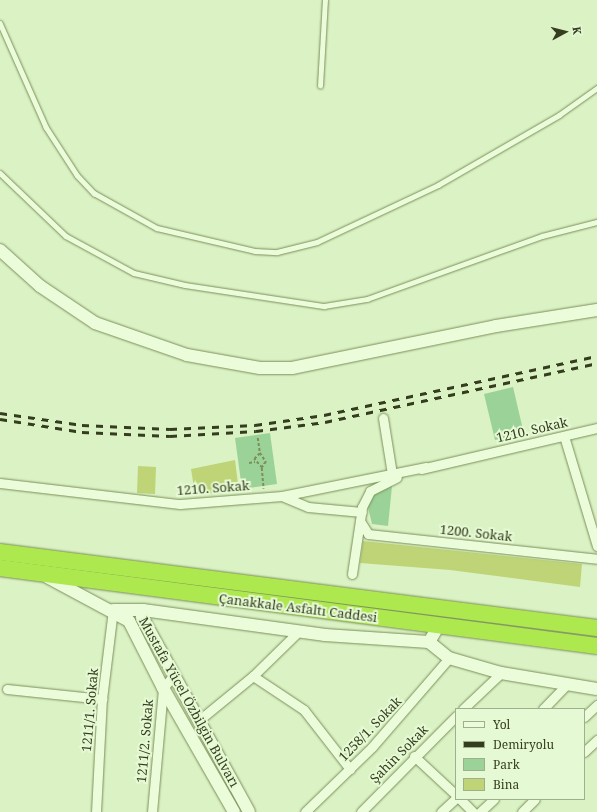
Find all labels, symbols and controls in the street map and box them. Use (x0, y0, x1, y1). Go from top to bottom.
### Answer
north arrow (545, 12, 585, 52)
text: K (569, 26, 585, 35)
street label: 1210. Sokak (495, 414, 569, 446)
street label: 1210. Sokak (176, 478, 250, 498)
street label: 1200. Sokak (439, 521, 513, 545)
street label: Çanakkale Asfaltı Caddesi (218, 591, 378, 625)
street label: Mustafa Yücel Özbilgin Bulvarı (136, 614, 242, 790)
street label: 1211/1. Sokak (79, 668, 101, 752)
street label: 1258/1. Sokak (335, 693, 405, 765)
street label: 1211/2. Sokak (134, 699, 156, 783)
legend (455, 708, 585, 800)
text: Yol (493, 716, 510, 733)
street label: Şahin Sokak (367, 722, 431, 786)
text: Demiryolu (493, 736, 554, 753)
text: Park (493, 756, 520, 773)
text: Bina (493, 776, 519, 793)

